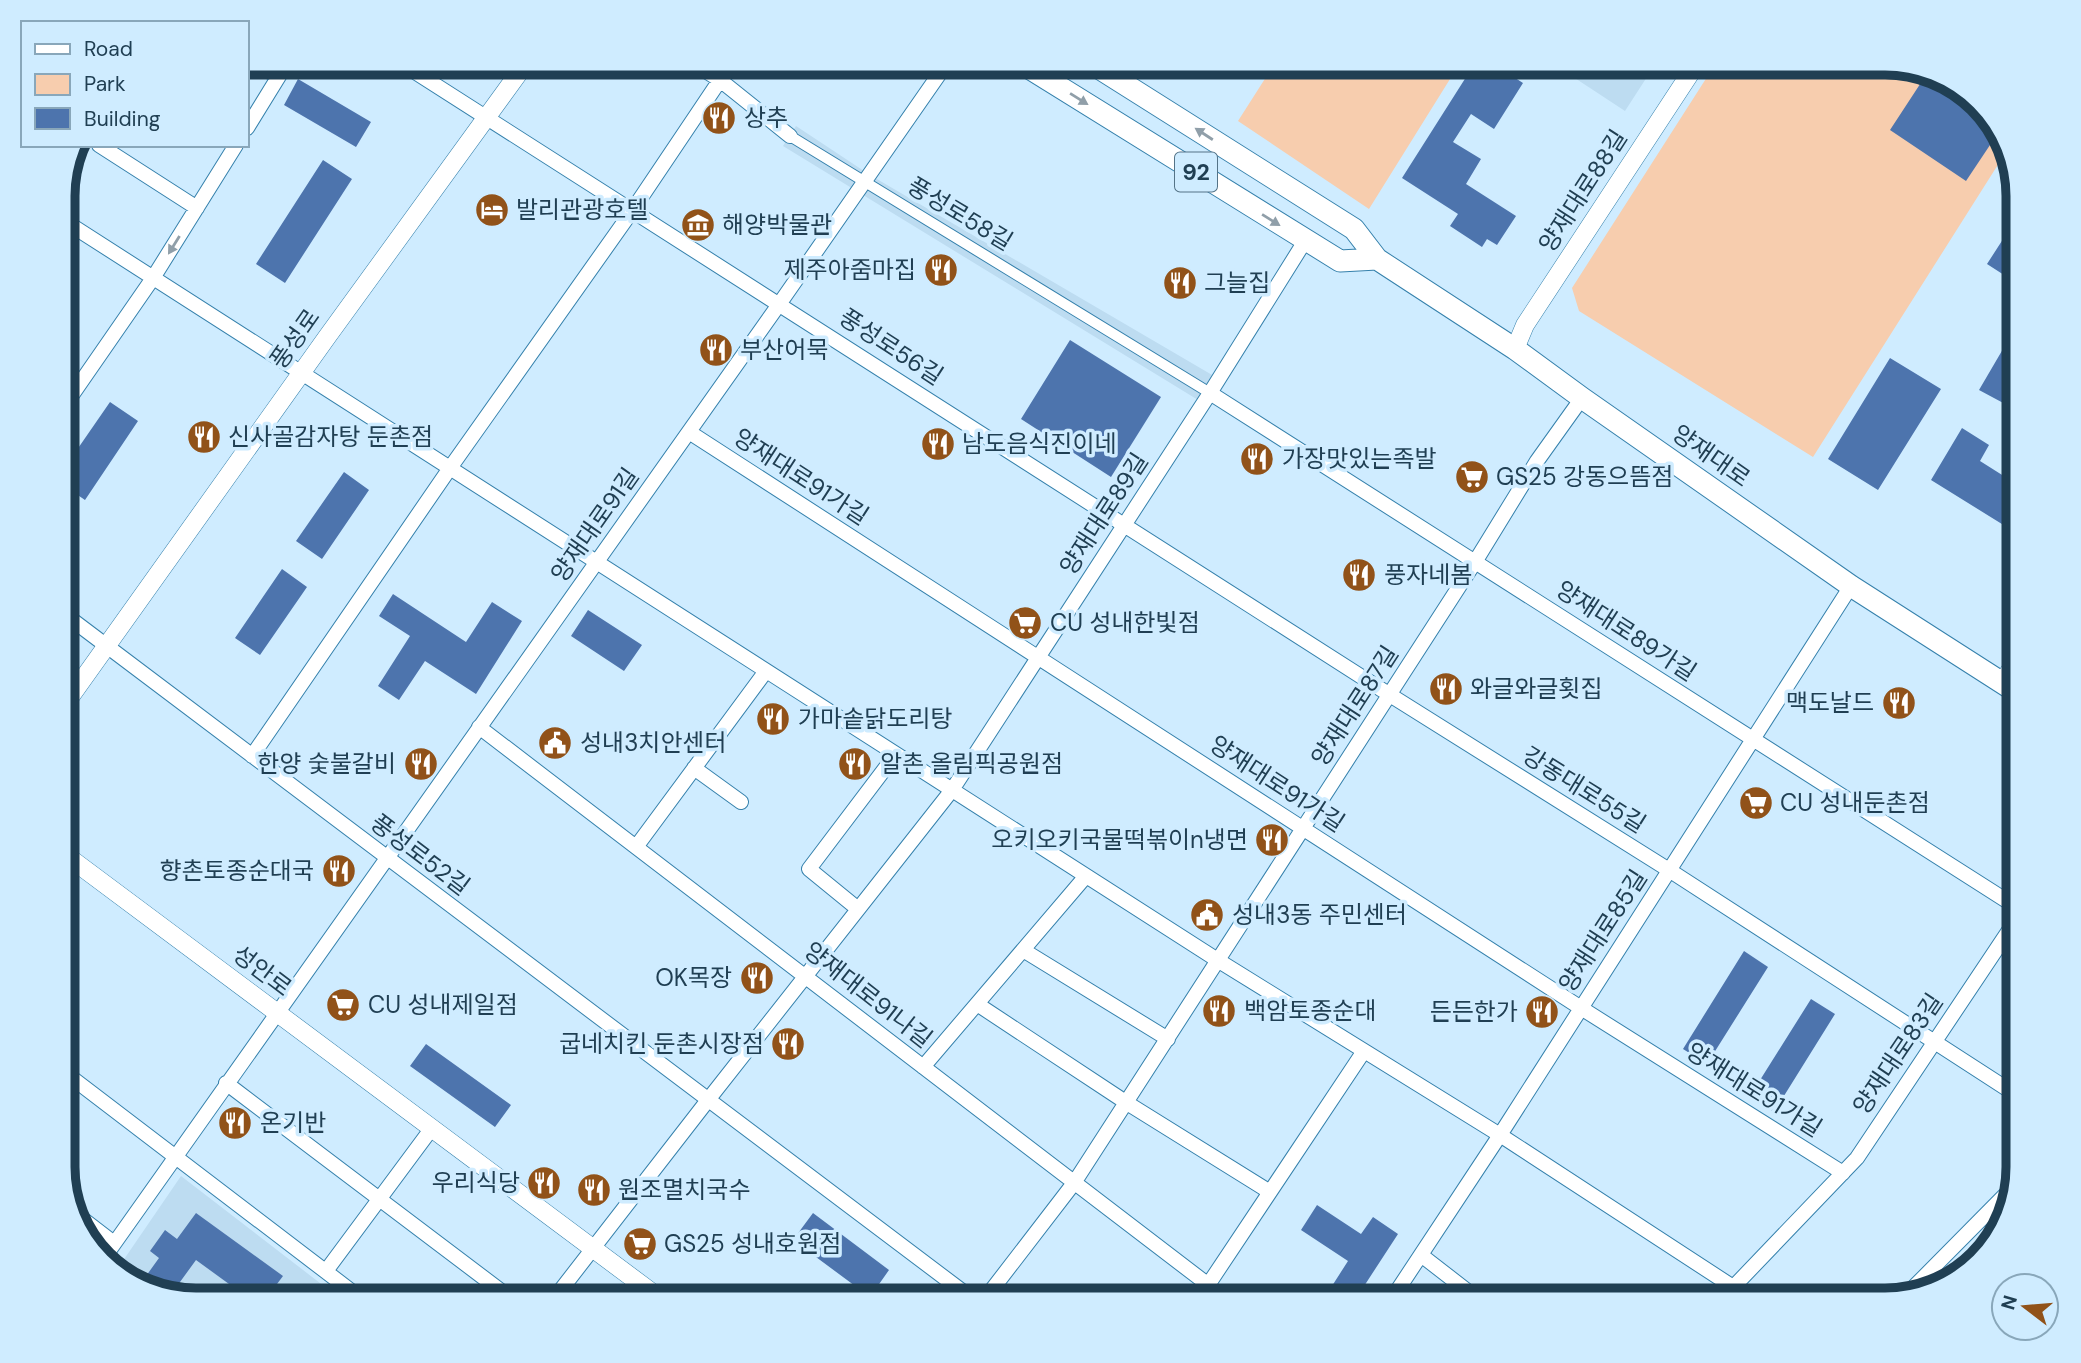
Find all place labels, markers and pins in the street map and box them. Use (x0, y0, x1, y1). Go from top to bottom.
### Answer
restaurant icon: 상추 (700, 99, 738, 137)
place label: 상추 (744, 102, 788, 133)
hotel icon: 발리관광호텔 (473, 191, 511, 229)
place label: 발리관광호텔 (516, 194, 648, 225)
museum icon: 해양박물관 (679, 206, 717, 244)
place label: 해양박물관 (722, 209, 832, 240)
restaurant icon: 제주아줌마집 (922, 251, 960, 289)
place label: 제주아줌마집 (784, 254, 916, 285)
restaurant icon: 그늘집 (1161, 264, 1199, 302)
place label: 그늘집 (1204, 267, 1270, 298)
restaurant icon: 부산어묵 (697, 331, 735, 369)
place label: 부산어묵 (740, 334, 828, 365)
restaurant icon: 신사골감자탕 둔촌점 (185, 418, 223, 456)
place label: 신사골감자탕 둔촌점 (228, 421, 433, 452)
restaurant icon: 남도음식진이네 (919, 425, 957, 463)
place label: 남도음식진이네 (962, 428, 1117, 459)
restaurant icon: 가장맛있는족발 (1238, 440, 1276, 478)
place label: 가장맛있는족발 (1282, 443, 1437, 474)
supermarket icon: GS25 강동으뜸점 (1453, 458, 1491, 496)
place label: GS25 강동으뜸점 (1496, 461, 1673, 492)
restaurant icon: 풍자네봄 (1340, 556, 1378, 594)
place label: 풍자네봄 (1384, 559, 1472, 590)
supermarket icon: CU 성내한빛점 (1006, 604, 1044, 642)
place label: CU 성내한빛점 (1050, 607, 1200, 638)
restaurant icon: 와글와글횟집 (1427, 670, 1465, 708)
place label: 와글와글횟집 (1470, 673, 1602, 704)
restaurant icon: 맥도날드 (1880, 684, 1918, 722)
place label: 맥도날드 (1786, 687, 1874, 718)
restaurant icon: 가마솥닭도리탕 (754, 700, 792, 738)
place label: 가마솥닭도리탕 (798, 703, 953, 734)
public building icon: 성내3치안센터 (536, 724, 574, 762)
place label: 성내3치안센터 (580, 727, 727, 758)
restaurant icon: 한양 숯불갈비 (402, 745, 440, 783)
restaurant icon: 알촌 올림픽공원점 (836, 745, 874, 783)
place label: 한양 숯불갈비 (257, 748, 396, 779)
place label: 알촌 올림픽공원점 (880, 748, 1063, 779)
supermarket icon: CU 성내둔촌점 (1737, 784, 1775, 822)
place label: CU 성내둔촌점 (1780, 787, 1930, 818)
restaurant icon: 오키오키국물떡볶이n냉면 (1253, 821, 1291, 859)
place label: 오키오키국물떡볶이n냉면 (991, 824, 1248, 855)
restaurant icon: 향촌토종순대국 (320, 852, 358, 890)
place label: 향촌토종순대국 (159, 855, 314, 886)
public building icon: 성내3동 주민센터 (1188, 896, 1226, 934)
place label: 성내3동 주민센터 (1232, 899, 1407, 930)
restaurant icon: OK목장 (738, 959, 776, 997)
place label: OK목장 (655, 962, 732, 993)
supermarket icon: CU 성내제일점 (324, 986, 362, 1024)
place label: CU 성내제일점 (368, 989, 518, 1020)
restaurant icon: 백암토종순대 (1200, 992, 1238, 1030)
restaurant icon: 든든한가 (1523, 993, 1561, 1031)
place label: 백암토종순대 (1244, 995, 1376, 1026)
place label: 든든한가 (1430, 996, 1518, 1027)
restaurant icon: 굽네치킨 둔촌시장점 (769, 1025, 807, 1063)
place label: 굽네치킨 둔촌시장점 (559, 1028, 764, 1059)
restaurant icon: 온기반 (216, 1104, 254, 1142)
place label: 온기반 (260, 1107, 326, 1138)
restaurant icon: 우리식당 (525, 1164, 563, 1202)
place label: 우리식당 (432, 1167, 520, 1198)
restaurant icon: 원조멸치국수 (575, 1171, 613, 1209)
place label: 원조멸치국수 (618, 1174, 750, 1205)
supermarket icon: GS25 성내호원점 (621, 1225, 659, 1263)
place label: GS25 성내호원점 (664, 1228, 841, 1259)

